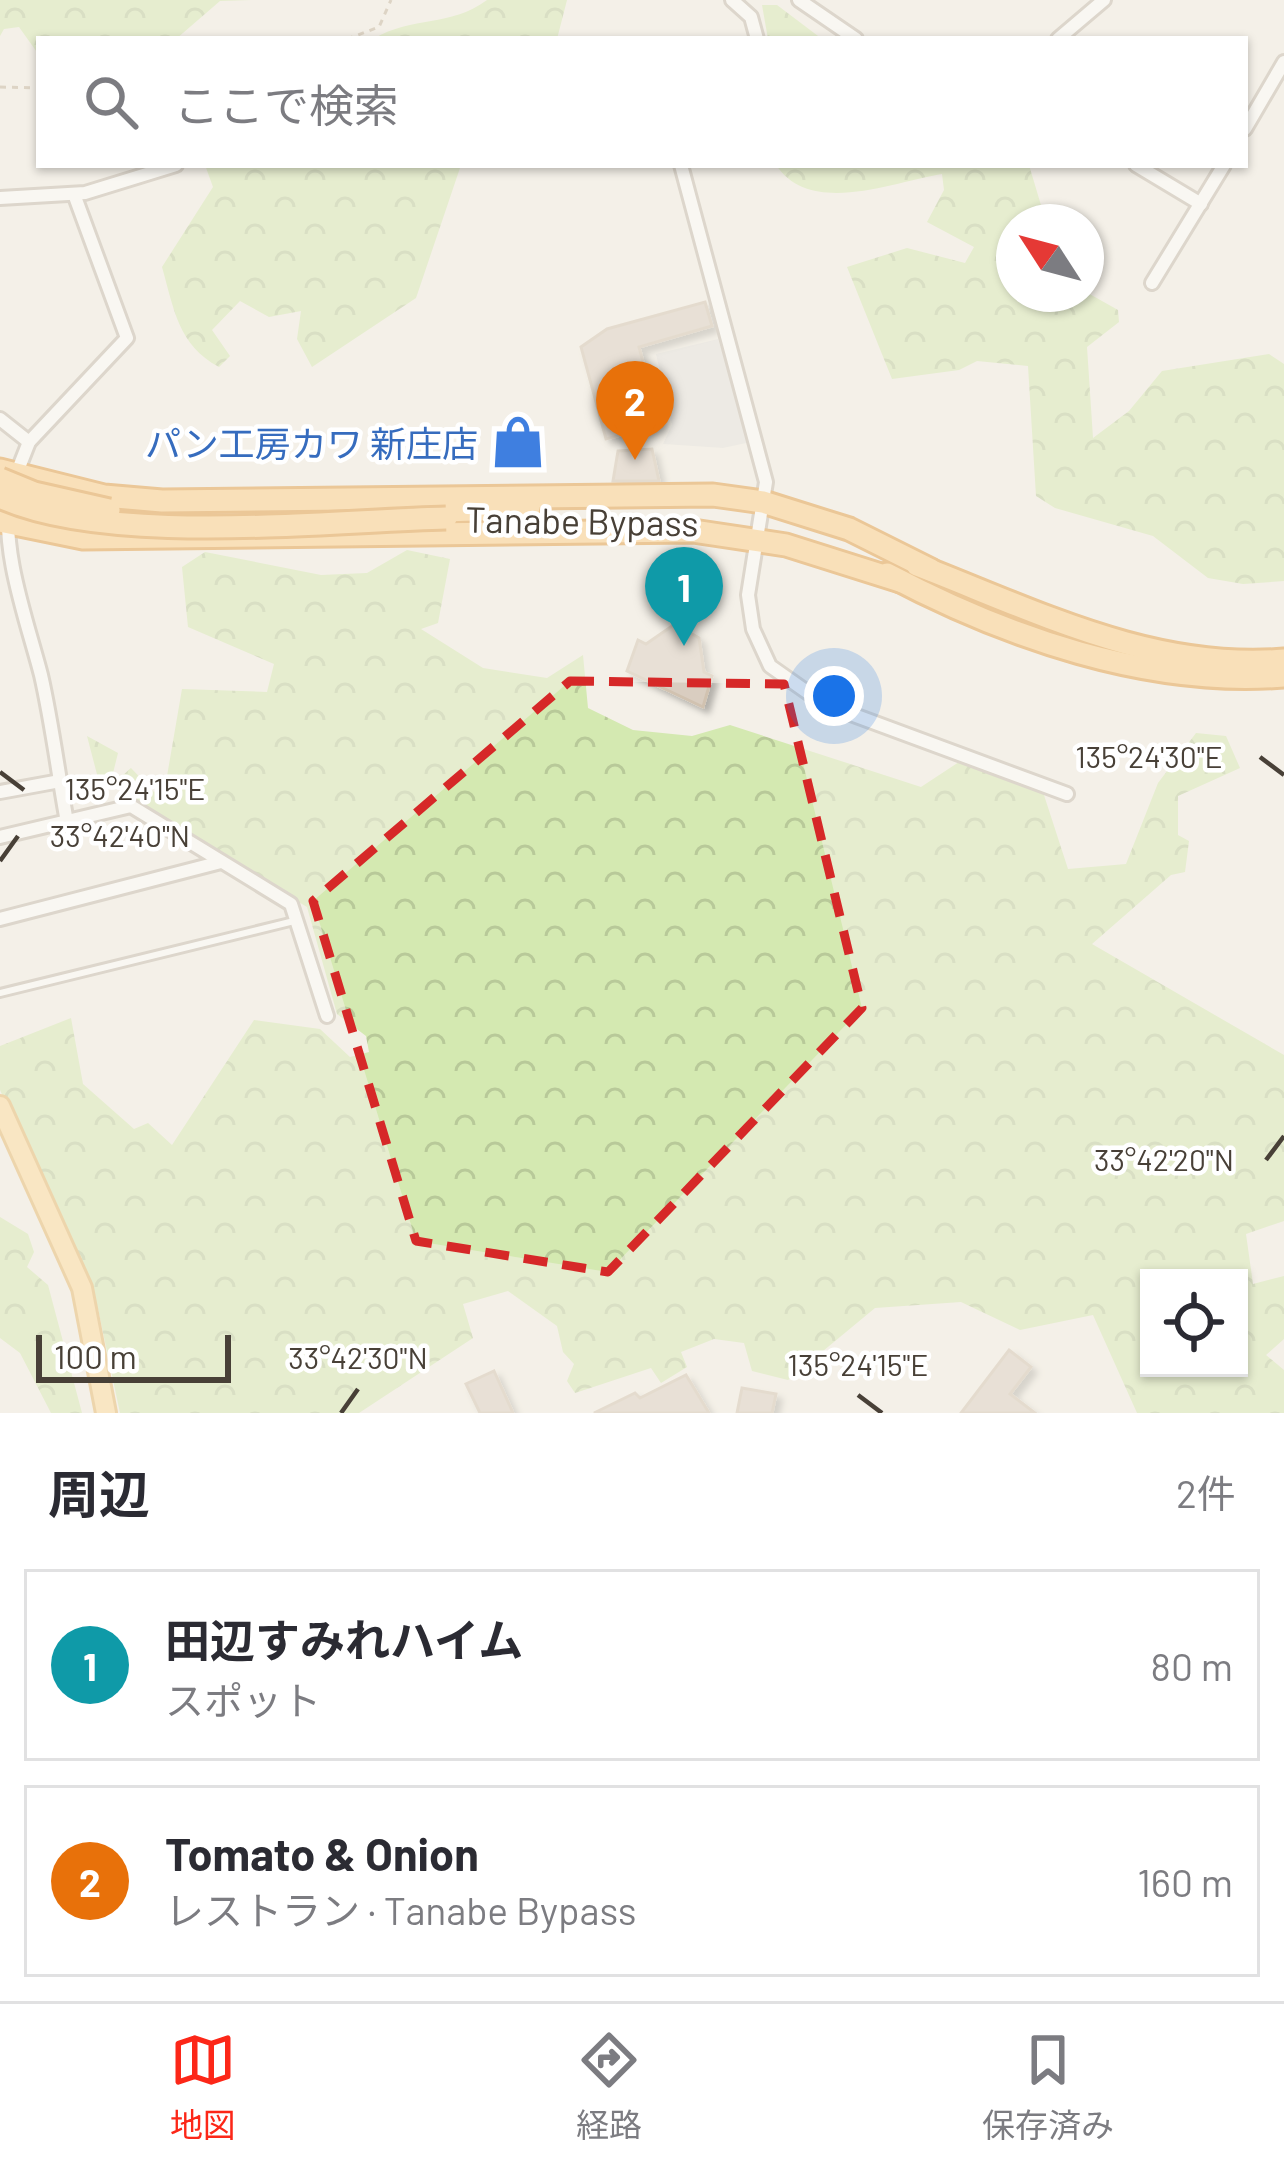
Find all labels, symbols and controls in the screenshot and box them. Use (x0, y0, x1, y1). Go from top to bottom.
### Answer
search box (36, 36, 1248, 168)
icon: search (78, 69, 144, 135)
text: ここで検索 (174, 77, 399, 131)
north arrow (996, 204, 1104, 312)
pin: 2 (596, 361, 674, 460)
shop icon: パン工房カワ 新庄店 (489, 413, 547, 471)
place label: パン工房カワ 新庄店 (145, 421, 478, 464)
street label: Tanabe Bypass (465, 496, 699, 544)
pin: 1 (645, 547, 723, 646)
your location (804, 666, 864, 726)
text: 135°24'30"E (1075, 738, 1223, 774)
text: 135°24'15"E (65, 770, 205, 806)
text: 33°42'40"N (50, 817, 190, 853)
text: 33°42'20"N (1094, 1141, 1234, 1177)
map controls (1140, 1269, 1248, 1377)
button: locate (1140, 1269, 1248, 1377)
scale bar (36, 1329, 231, 1382)
text: 100 m (54, 1336, 137, 1376)
text: 33°42'30"N (288, 1339, 428, 1375)
text: 135°24'15"E (788, 1346, 928, 1382)
text: 周辺 (48, 1462, 150, 1523)
text: 2件 (1176, 1469, 1236, 1516)
text: 田辺すみれハイム (165, 1612, 523, 1666)
text: 1 (83, 1642, 97, 1689)
text: 80 m (1151, 1642, 1233, 1689)
text: スポット (165, 1676, 321, 1723)
text: Tomato & Onion (165, 1826, 479, 1880)
text: 2 (79, 1858, 101, 1905)
text: 160 m (1137, 1858, 1233, 1905)
text: レストラン · Tanabe Bypass (165, 1886, 636, 1933)
tab: 地図 (170, 2027, 236, 2147)
tab: 経路 (576, 2027, 642, 2147)
tab: 保存済み (982, 2027, 1114, 2147)

